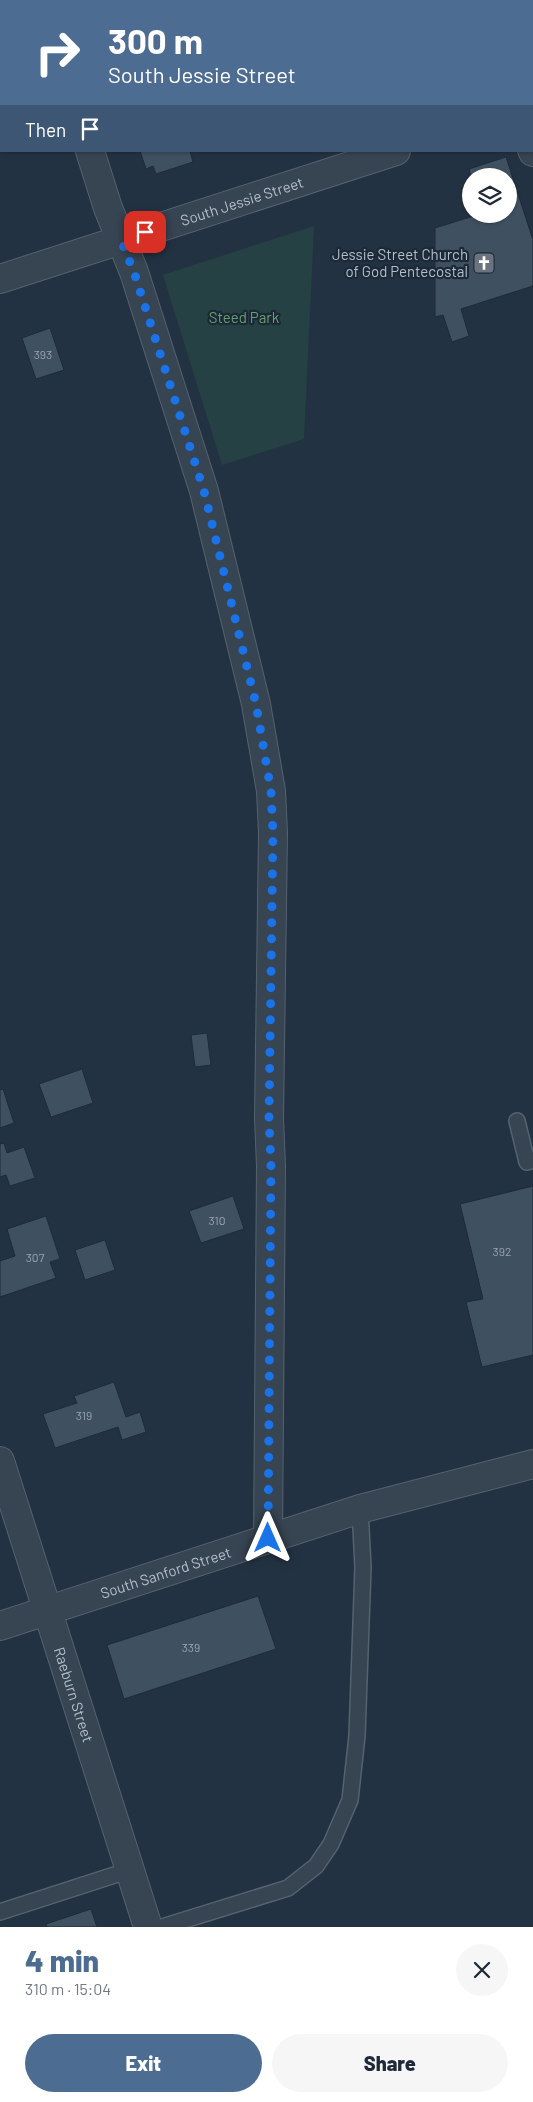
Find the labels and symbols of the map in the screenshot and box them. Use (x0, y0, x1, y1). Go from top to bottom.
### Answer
street label: South Jessie Street (178, 173, 305, 229)
pin (124, 211, 166, 253)
place label: Jessie Street Church of God Pentecostal (332, 245, 468, 280)
church icon: Jessie Street Church of God Pentecostal (472, 251, 496, 275)
park label: Steed Park (209, 308, 280, 326)
house number: 393 (34, 347, 52, 361)
house number: 310 (208, 1213, 226, 1227)
house number: 392 (493, 1244, 511, 1258)
house number: 307 (26, 1250, 45, 1264)
house number: 319 (76, 1408, 92, 1422)
position arrow (241, 1511, 293, 1563)
street label: South Sanford Street (98, 1543, 233, 1602)
house number: 339 (182, 1640, 200, 1654)
street label: Raeburn Street (51, 1645, 98, 1744)

